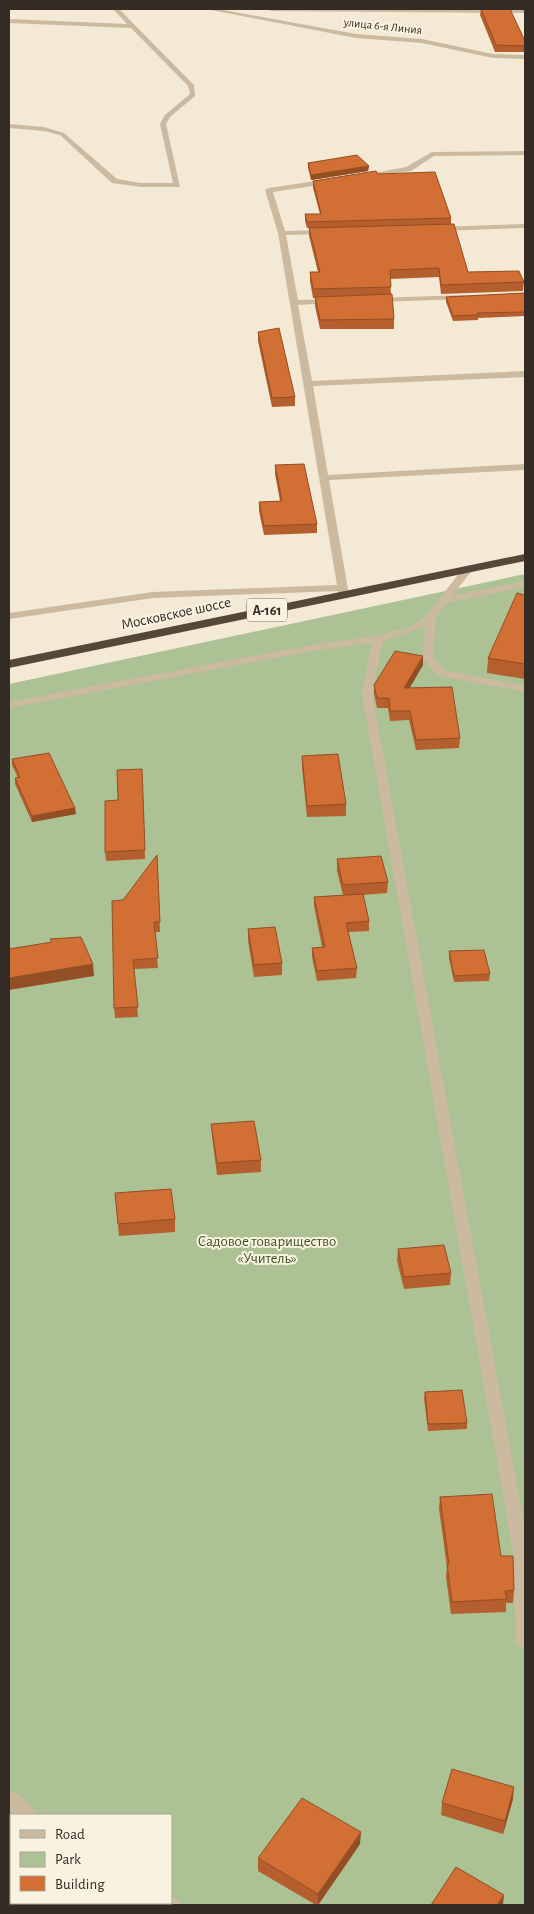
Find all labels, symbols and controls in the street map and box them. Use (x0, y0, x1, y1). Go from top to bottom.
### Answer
street label: улица 6-я Линия (342, 16, 423, 37)
street label: Московское шоссе (120, 594, 233, 632)
road number: А-161 (247, 598, 287, 622)
park label: Садовое товарищество «Учитель» (198, 1234, 336, 1266)
legend (10, 1814, 172, 1904)
text: Road (55, 1827, 85, 1842)
text: Park (55, 1852, 81, 1867)
text: Building (55, 1877, 105, 1892)

